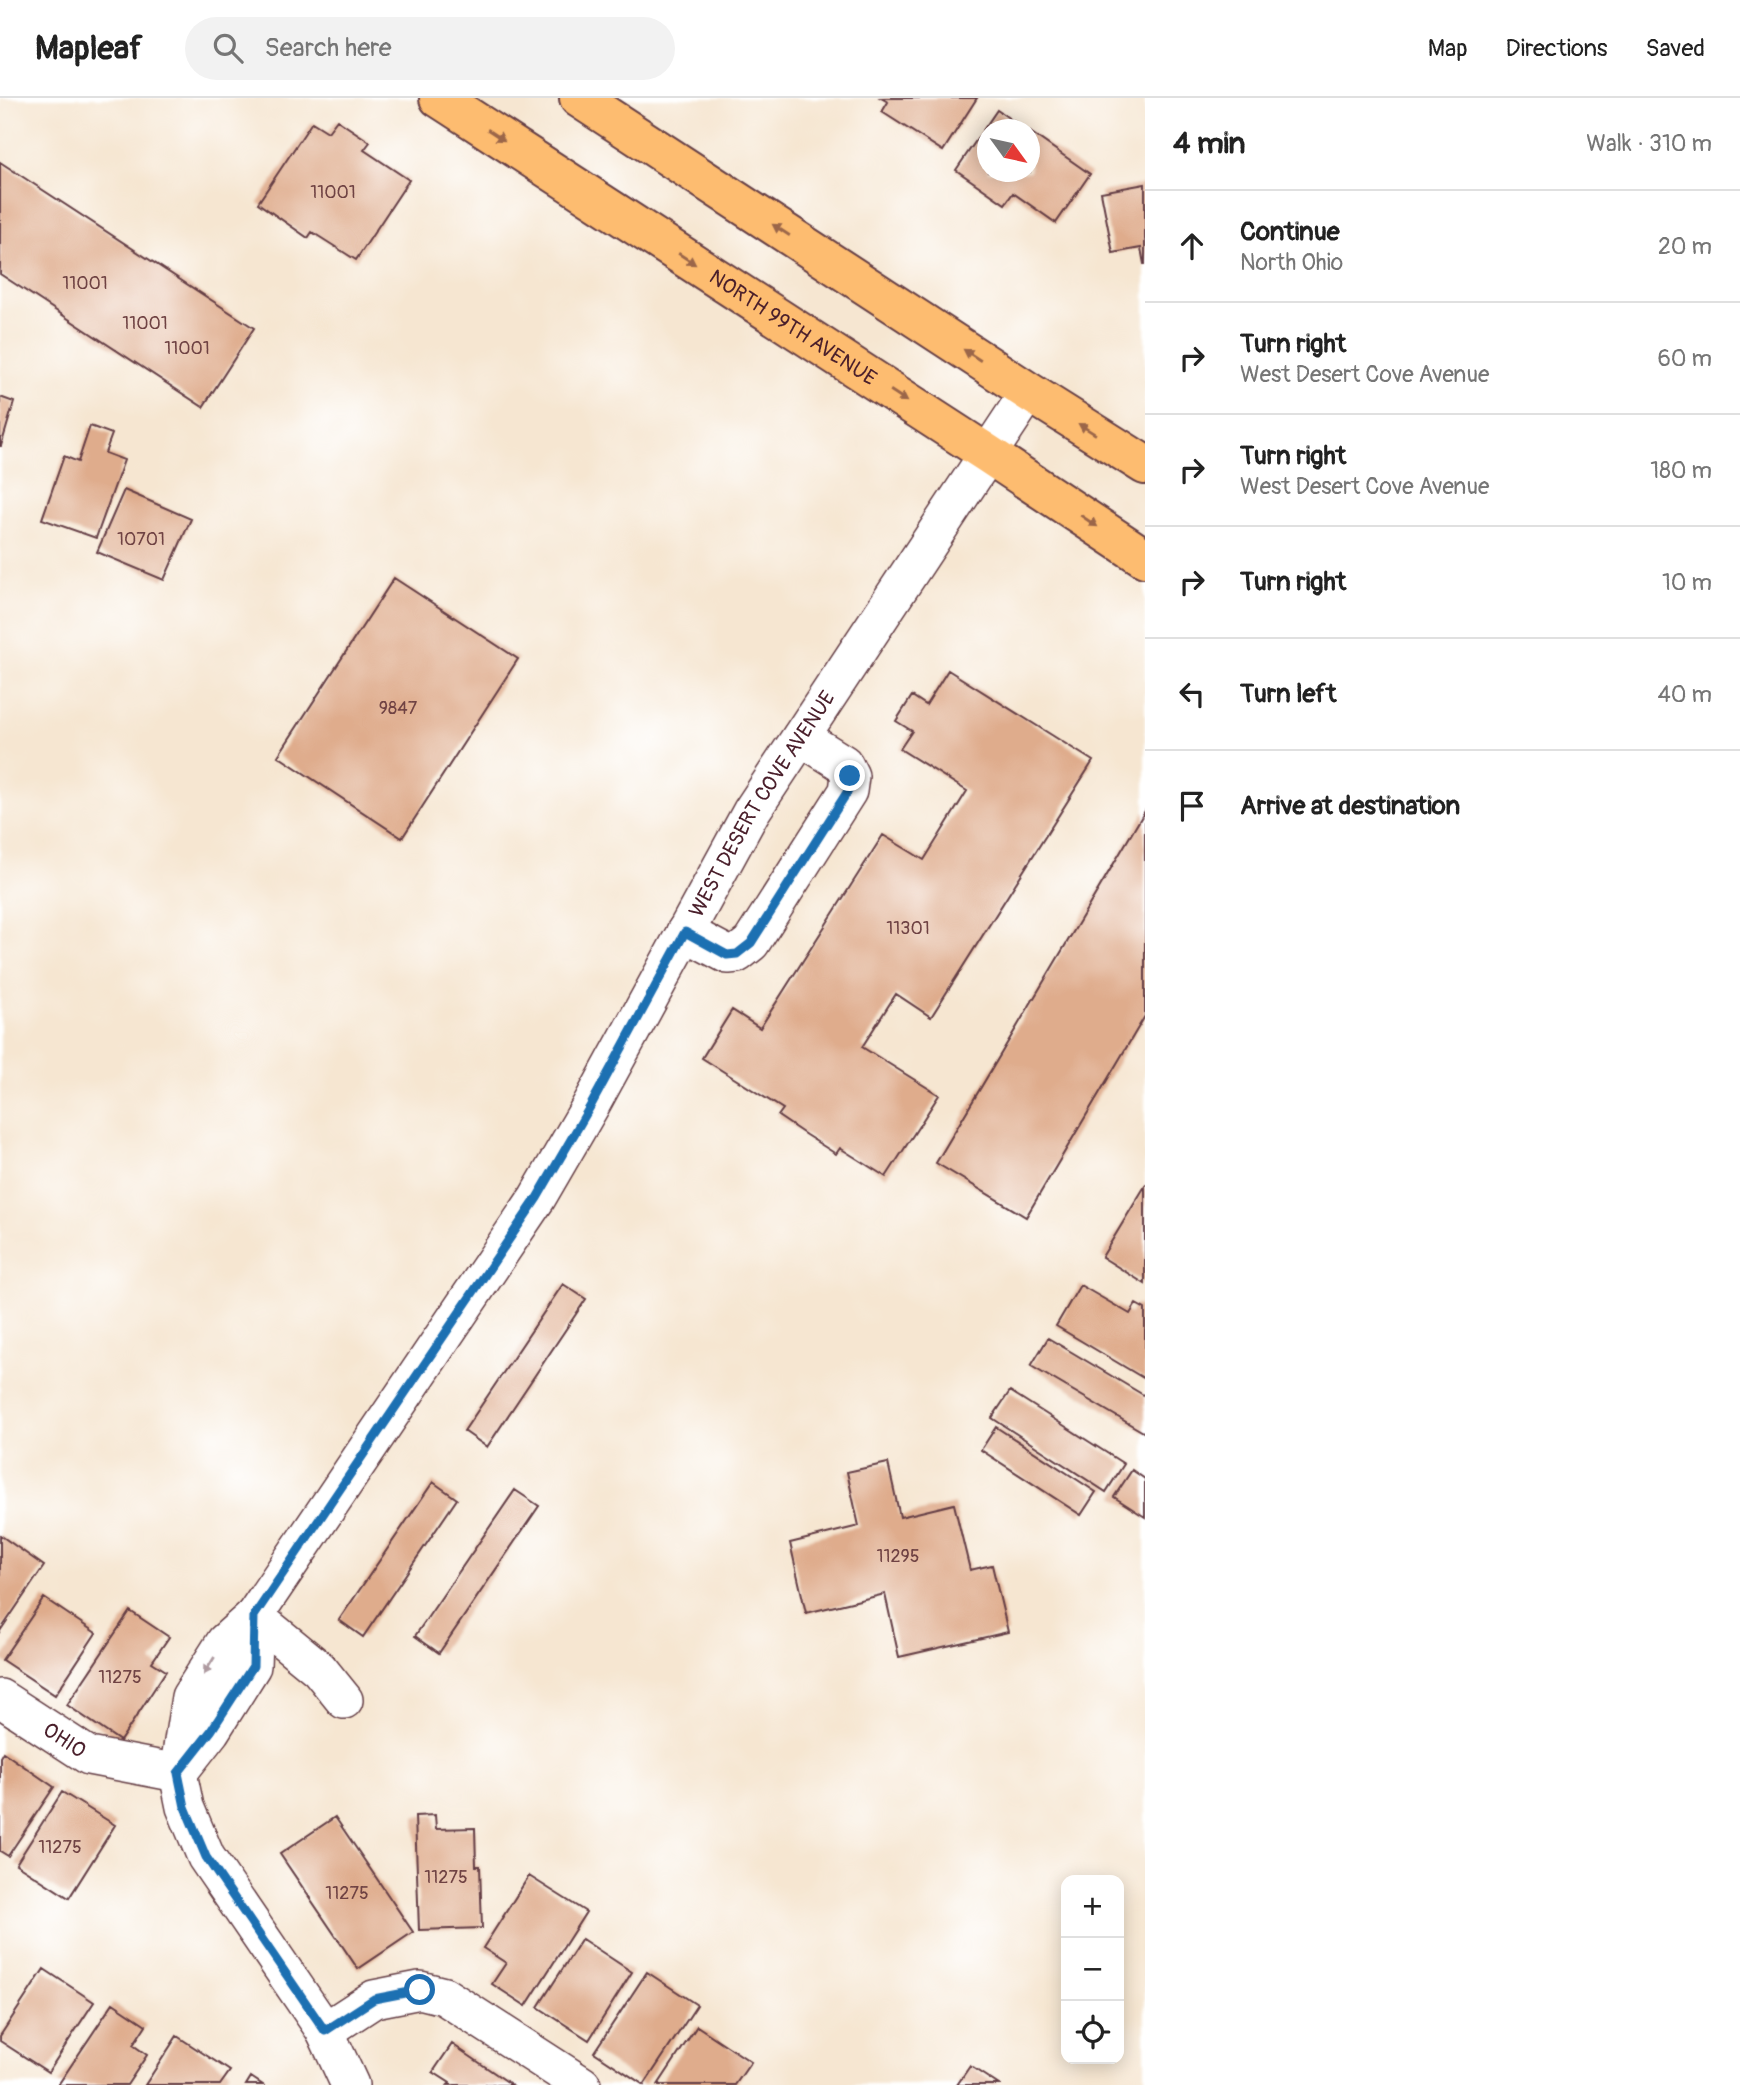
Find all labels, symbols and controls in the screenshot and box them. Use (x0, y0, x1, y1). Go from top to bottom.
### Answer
search box (185, 17, 675, 80)
text: Mapleaf (35, 28, 143, 69)
icon: search (209, 29, 247, 67)
text: Search here (265, 32, 392, 64)
text: Map (1428, 34, 1468, 63)
text: Directions (1506, 34, 1607, 63)
text: Saved (1645, 34, 1705, 63)
north arrow (977, 119, 1040, 182)
text: 4 min (1173, 125, 1246, 162)
one-way arrow (487, 128, 506, 141)
text: Walk · 310 m (1586, 129, 1712, 158)
house number: 11001 (310, 181, 356, 204)
text: Continue (1240, 216, 1340, 248)
one-way arrow (772, 224, 791, 237)
icon: ahead (1173, 227, 1211, 265)
text: 20 m (1658, 232, 1712, 261)
text: North Ohio (1240, 248, 1343, 277)
one-way arrow (678, 252, 697, 265)
street label: NORTH 99TH AVENUE (704, 264, 882, 392)
house number: 11001 (62, 272, 108, 295)
house number: 11001 (122, 312, 168, 335)
text: Turn right (1240, 328, 1346, 360)
house number: 11001 (164, 337, 210, 360)
icon: right (1173, 339, 1211, 377)
text: 60 m (1657, 344, 1712, 373)
one-way arrow (962, 348, 982, 361)
text: West Desert Cove Avenue (1240, 360, 1489, 389)
one-way arrow (889, 389, 908, 402)
one-way arrow (1078, 422, 1097, 435)
text: Turn right (1240, 440, 1346, 472)
icon: right (1173, 451, 1211, 489)
text: 180 m (1650, 456, 1712, 485)
text: West Desert Cove Avenue (1240, 472, 1489, 501)
one-way arrow (1080, 514, 1098, 528)
house number: 10701 (117, 528, 165, 551)
icon: right (1173, 563, 1211, 601)
text: Turn right (1240, 566, 1346, 598)
text: 10 m (1662, 568, 1712, 597)
icon: left (1173, 675, 1211, 713)
text: Turn left (1240, 678, 1336, 710)
text: 40 m (1658, 680, 1712, 709)
street label: WEST DESERT COVE AVENUE (683, 686, 841, 922)
house number: 9847 (379, 697, 418, 720)
route end (834, 760, 865, 791)
icon: arrive (1173, 787, 1211, 825)
text: Arrive at destination (1240, 790, 1460, 822)
house number: 11301 (886, 917, 930, 940)
house number: 11295 (876, 1545, 920, 1568)
one-way arrow (203, 1657, 216, 1676)
house number: 11275 (98, 1666, 142, 1689)
street label: OHIO (38, 1717, 91, 1764)
house number: 11275 (38, 1836, 82, 1859)
house number: 11275 (424, 1866, 468, 1889)
map controls (1061, 1875, 1124, 2064)
button: + (1061, 1875, 1124, 1938)
house number: 11275 (325, 1882, 369, 1905)
button: − (1061, 1938, 1124, 2001)
route start (404, 1974, 435, 2005)
button: locate (1061, 2001, 1124, 2064)

